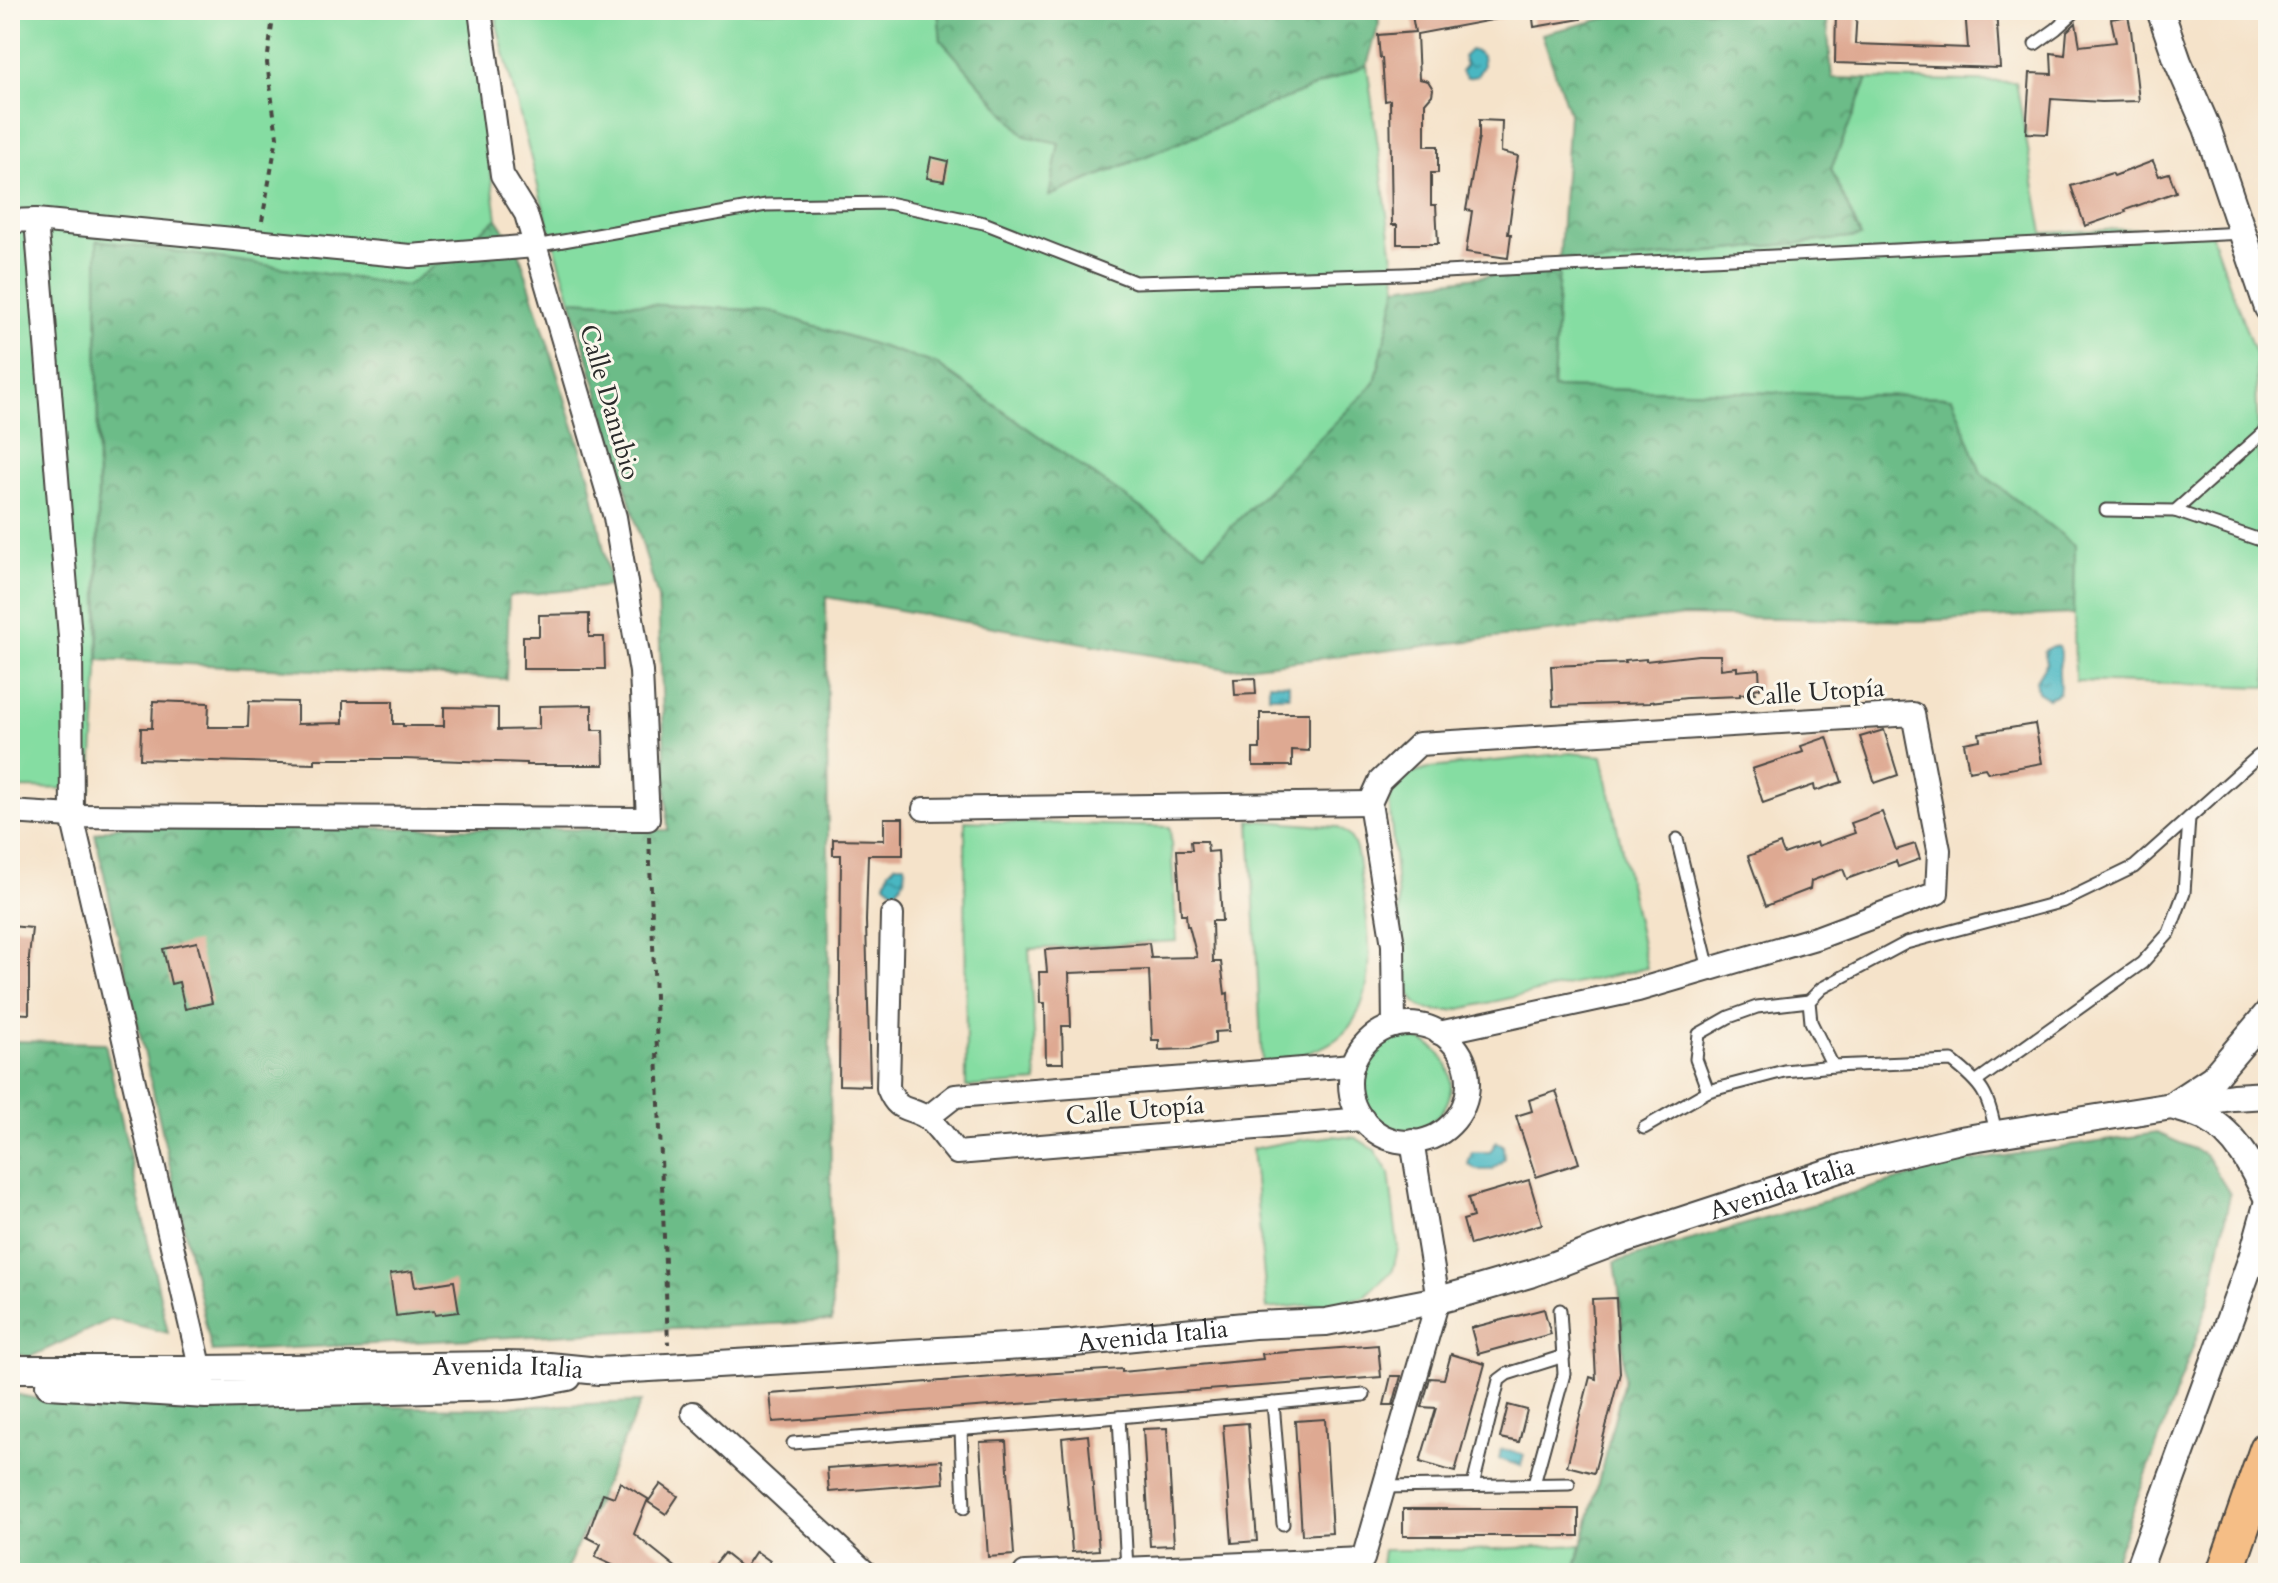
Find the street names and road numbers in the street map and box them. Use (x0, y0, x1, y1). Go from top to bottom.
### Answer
street label: Calle Danubio (571, 320, 649, 484)
street label: Calle Utopía (1744, 670, 1886, 714)
street label: Calle Utopía (1064, 1087, 1206, 1133)
street label: Avenida Italia (1704, 1148, 1858, 1228)
street label: Avenida Italia (1076, 1310, 1229, 1360)
street label: Avenida Italia (432, 1347, 585, 1387)

